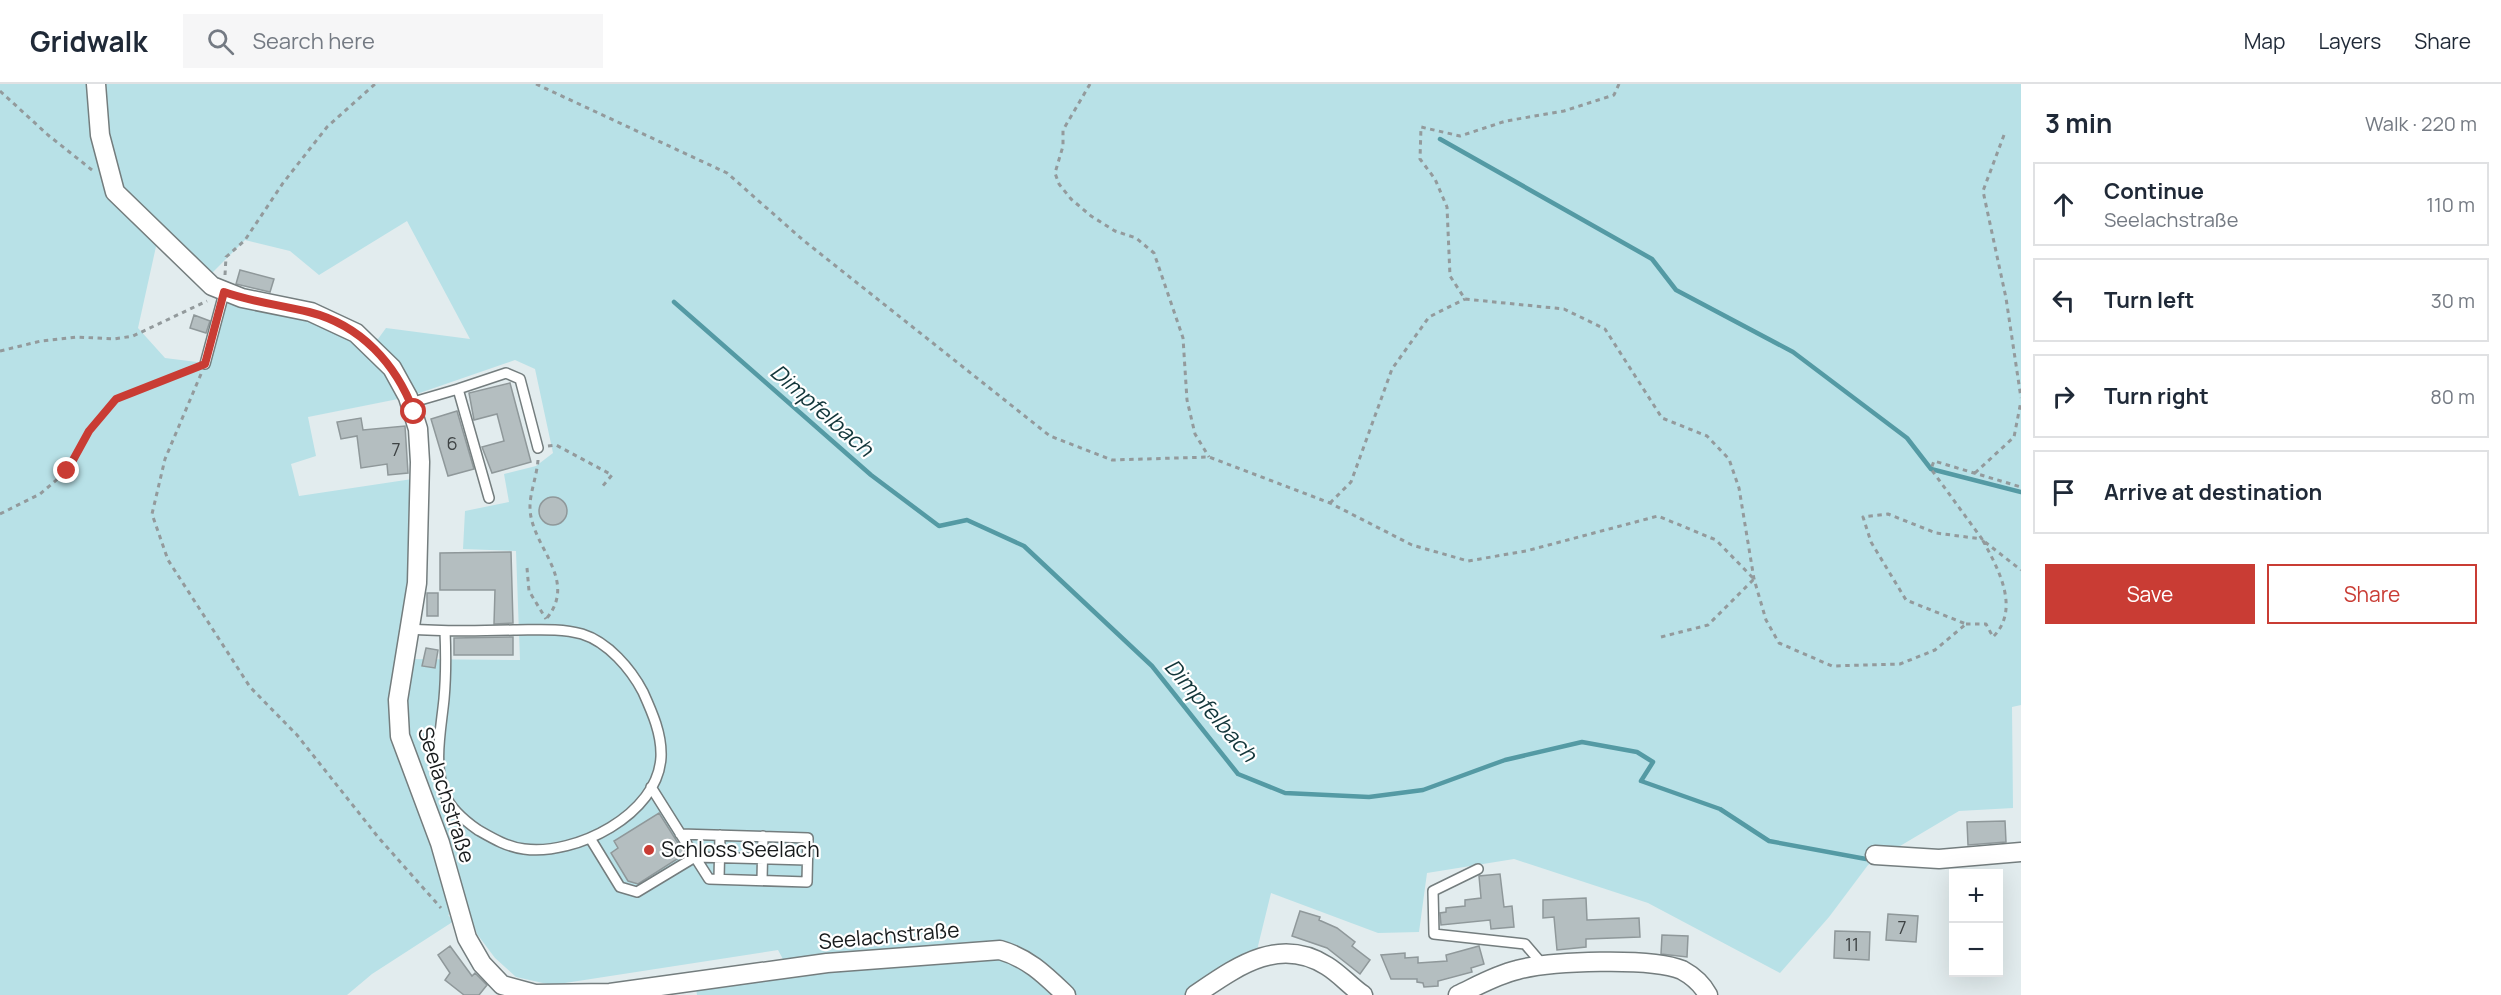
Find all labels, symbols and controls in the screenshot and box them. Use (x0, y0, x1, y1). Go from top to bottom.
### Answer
search box (183, 14, 603, 68)
text: Gridwalk (30, 22, 147, 60)
icon: search (204, 25, 237, 58)
text: Search here (252, 26, 375, 56)
text: Map (2244, 27, 2285, 55)
text: Layers (2318, 27, 2381, 55)
text: Share (2414, 27, 2471, 55)
text: 3 min (2045, 105, 2112, 141)
text: Walk · 220 m (2365, 110, 2477, 137)
text: Continue (2104, 176, 2204, 206)
icon: ahead (2047, 188, 2080, 221)
text: 110 m (2426, 191, 2475, 218)
text: Seelachstraße (2104, 206, 2239, 233)
icon: left (2047, 284, 2080, 317)
text: Turn left (2104, 285, 2194, 315)
text: 30 m (2431, 287, 2475, 314)
water label: Dimpfelbach (764, 357, 881, 464)
icon: right (2047, 380, 2080, 413)
text: Turn right (2104, 381, 2209, 411)
text: 80 m (2430, 383, 2475, 410)
route start (400, 398, 426, 424)
house number: 6 (446, 431, 458, 455)
house number: 7 (391, 437, 401, 461)
route end (53, 457, 79, 483)
icon: arrive (2047, 476, 2080, 509)
text: Arrive at destination (2104, 477, 2322, 507)
button: Save (2045, 564, 2255, 624)
button: Share (2267, 564, 2477, 624)
water label: Dimpfelbach (1158, 652, 1265, 769)
street label: Seelachstraße (412, 723, 482, 866)
place label: Schloss Seelach (661, 835, 820, 863)
marker: Schloss Seelach (642, 843, 656, 857)
map controls (1949, 869, 2003, 977)
button: + (1949, 869, 2003, 923)
street label: Seelachstraße (817, 915, 960, 955)
house number: 7 (1897, 915, 1907, 939)
button: − (1949, 923, 2003, 977)
house number: 11 (1845, 932, 1859, 956)

